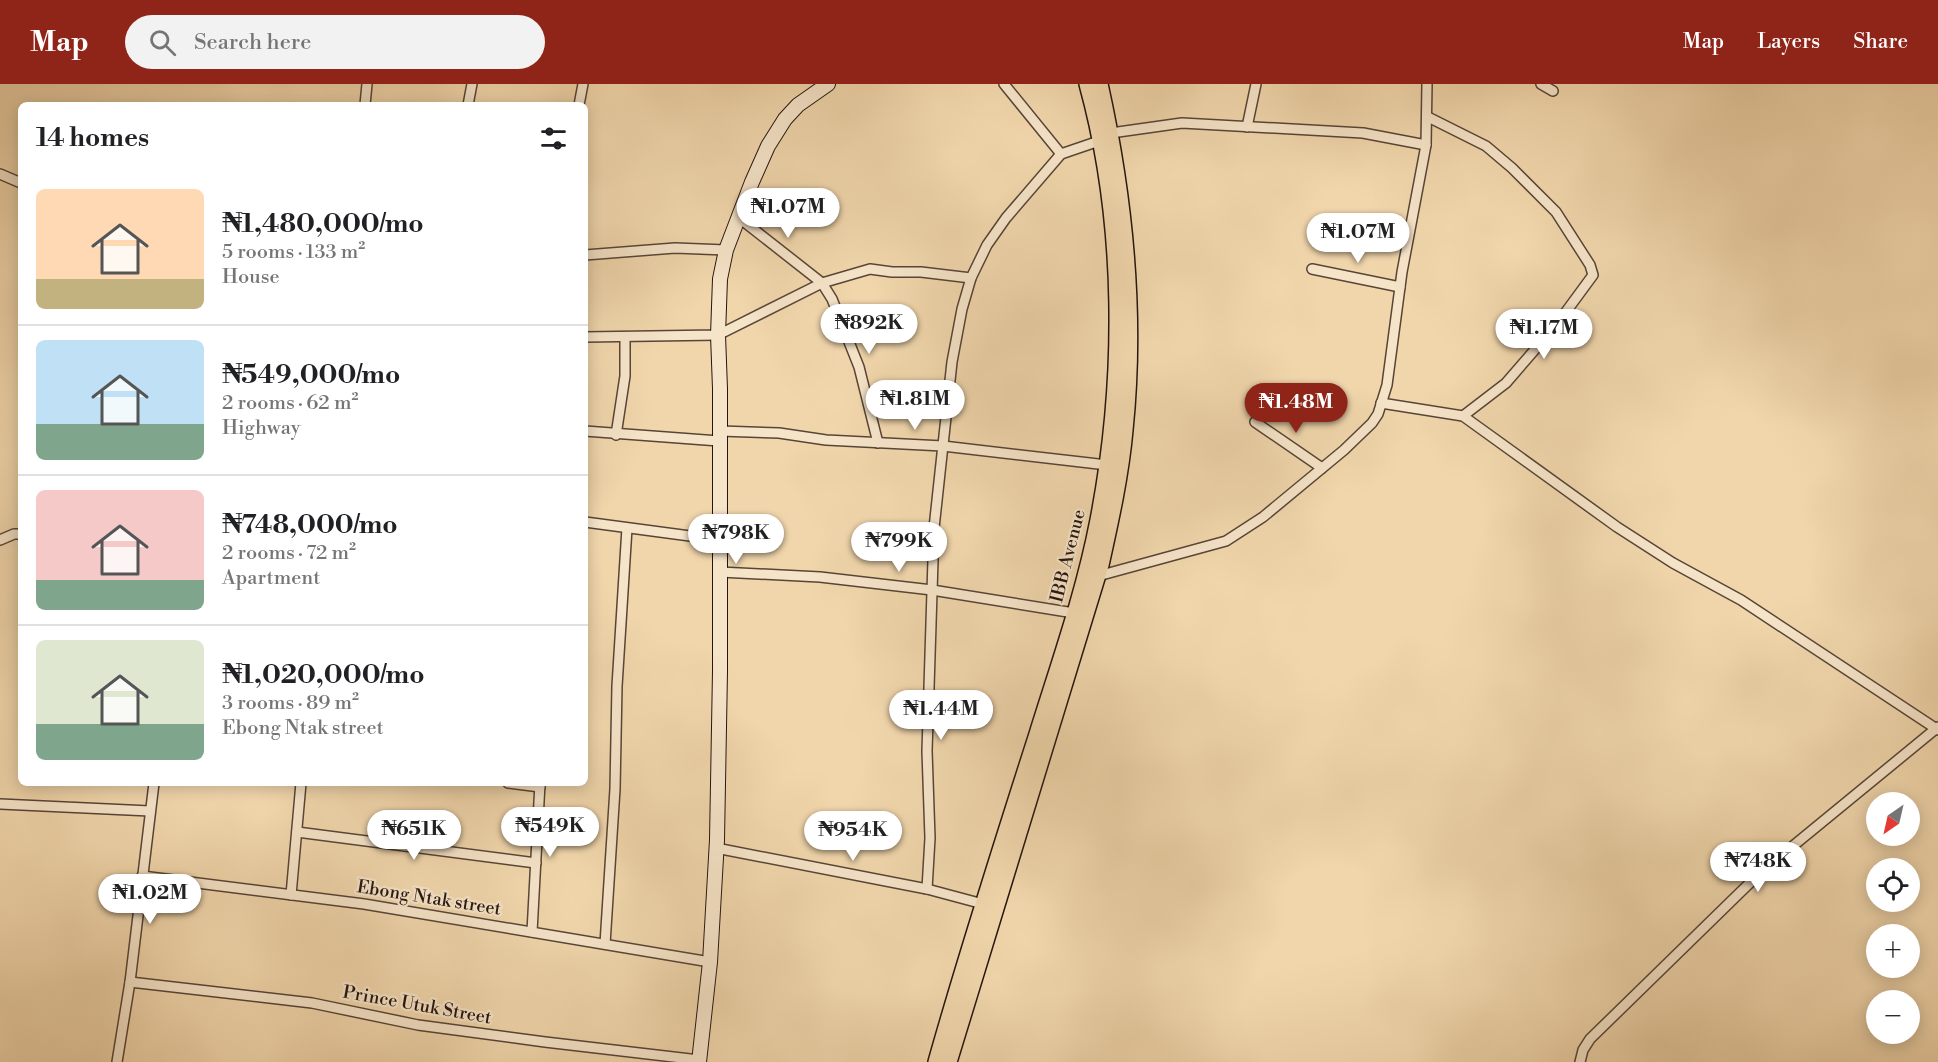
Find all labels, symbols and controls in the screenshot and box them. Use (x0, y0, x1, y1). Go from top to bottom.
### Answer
search box (125, 15, 545, 69)
text: Map (30, 25, 89, 60)
icon: search (146, 26, 179, 59)
text: Search here (194, 29, 311, 56)
text: Map (1683, 29, 1724, 55)
text: Layers (1757, 29, 1820, 55)
text: Share (1853, 29, 1908, 55)
text: 14 homes (36, 122, 149, 154)
icon: filters (537, 122, 570, 155)
pin: ₦1.07M (739, 188, 837, 239)
text: ₦1.07M (751, 195, 825, 220)
text: ₦1,480,000/mo (222, 208, 424, 240)
icon: home (84, 213, 156, 285)
pin: ₦1.07M (1309, 213, 1407, 264)
text: ₦1.07M (1321, 220, 1395, 245)
text: 5 rooms · 133 m² (222, 240, 365, 265)
text: House (222, 265, 280, 290)
pin: ₦892K (827, 304, 911, 355)
pin: ₦1.17M (1495, 309, 1593, 360)
text: ₦892K (835, 311, 903, 336)
text: ₦1.17M (1509, 316, 1579, 341)
text: ₦549,000/mo (222, 359, 400, 391)
icon: home (84, 364, 156, 436)
pin: ₦1.81M (866, 380, 964, 431)
pin: ₦1.48M (1247, 383, 1345, 434)
text: ₦1.81M (880, 387, 950, 412)
text: ₦1.48M (1259, 390, 1333, 415)
text: 2 rooms · 62 m² (222, 391, 358, 416)
text: Highway (222, 416, 300, 441)
street label: IBB Avenue (1045, 507, 1091, 605)
text: ₦748,000/mo (222, 509, 398, 541)
icon: home (84, 514, 156, 586)
pin: ₦798K (694, 514, 778, 565)
text: ₦798K (702, 521, 770, 546)
pin: ₦799K (857, 522, 941, 573)
text: ₦799K (865, 529, 933, 554)
text: 2 rooms · 72 m² (222, 541, 356, 566)
text: Apartment (222, 566, 320, 591)
text: ₦1,020,000/mo (222, 659, 425, 691)
icon: home (84, 664, 156, 736)
pin: ₦1.44M (892, 690, 990, 741)
text: 3 rooms · 89 m² (222, 691, 359, 716)
text: ₦1.44M (903, 697, 979, 722)
text: Ebong Ntak street (222, 716, 384, 741)
north arrow (1866, 792, 1920, 846)
map controls (1866, 792, 1920, 1044)
pin: ₦549K (508, 807, 592, 858)
pin: ₦651K (372, 810, 456, 861)
pin: ₦954K (811, 811, 895, 862)
text: ₦549K (515, 814, 585, 839)
text: ₦651K (381, 817, 447, 842)
text: ₦954K (818, 818, 888, 843)
pin: ₦748K (1716, 842, 1800, 893)
text: ₦748K (1724, 849, 1792, 874)
button: locate (1866, 858, 1920, 912)
pin: ₦1.02M (101, 874, 199, 925)
street label: Ebong Ntak street (355, 875, 503, 921)
text: ₦1.02M (112, 881, 188, 906)
button: + (1866, 924, 1920, 978)
street label: Prince Utuk Street (341, 981, 494, 1030)
button: − (1866, 990, 1920, 1044)

